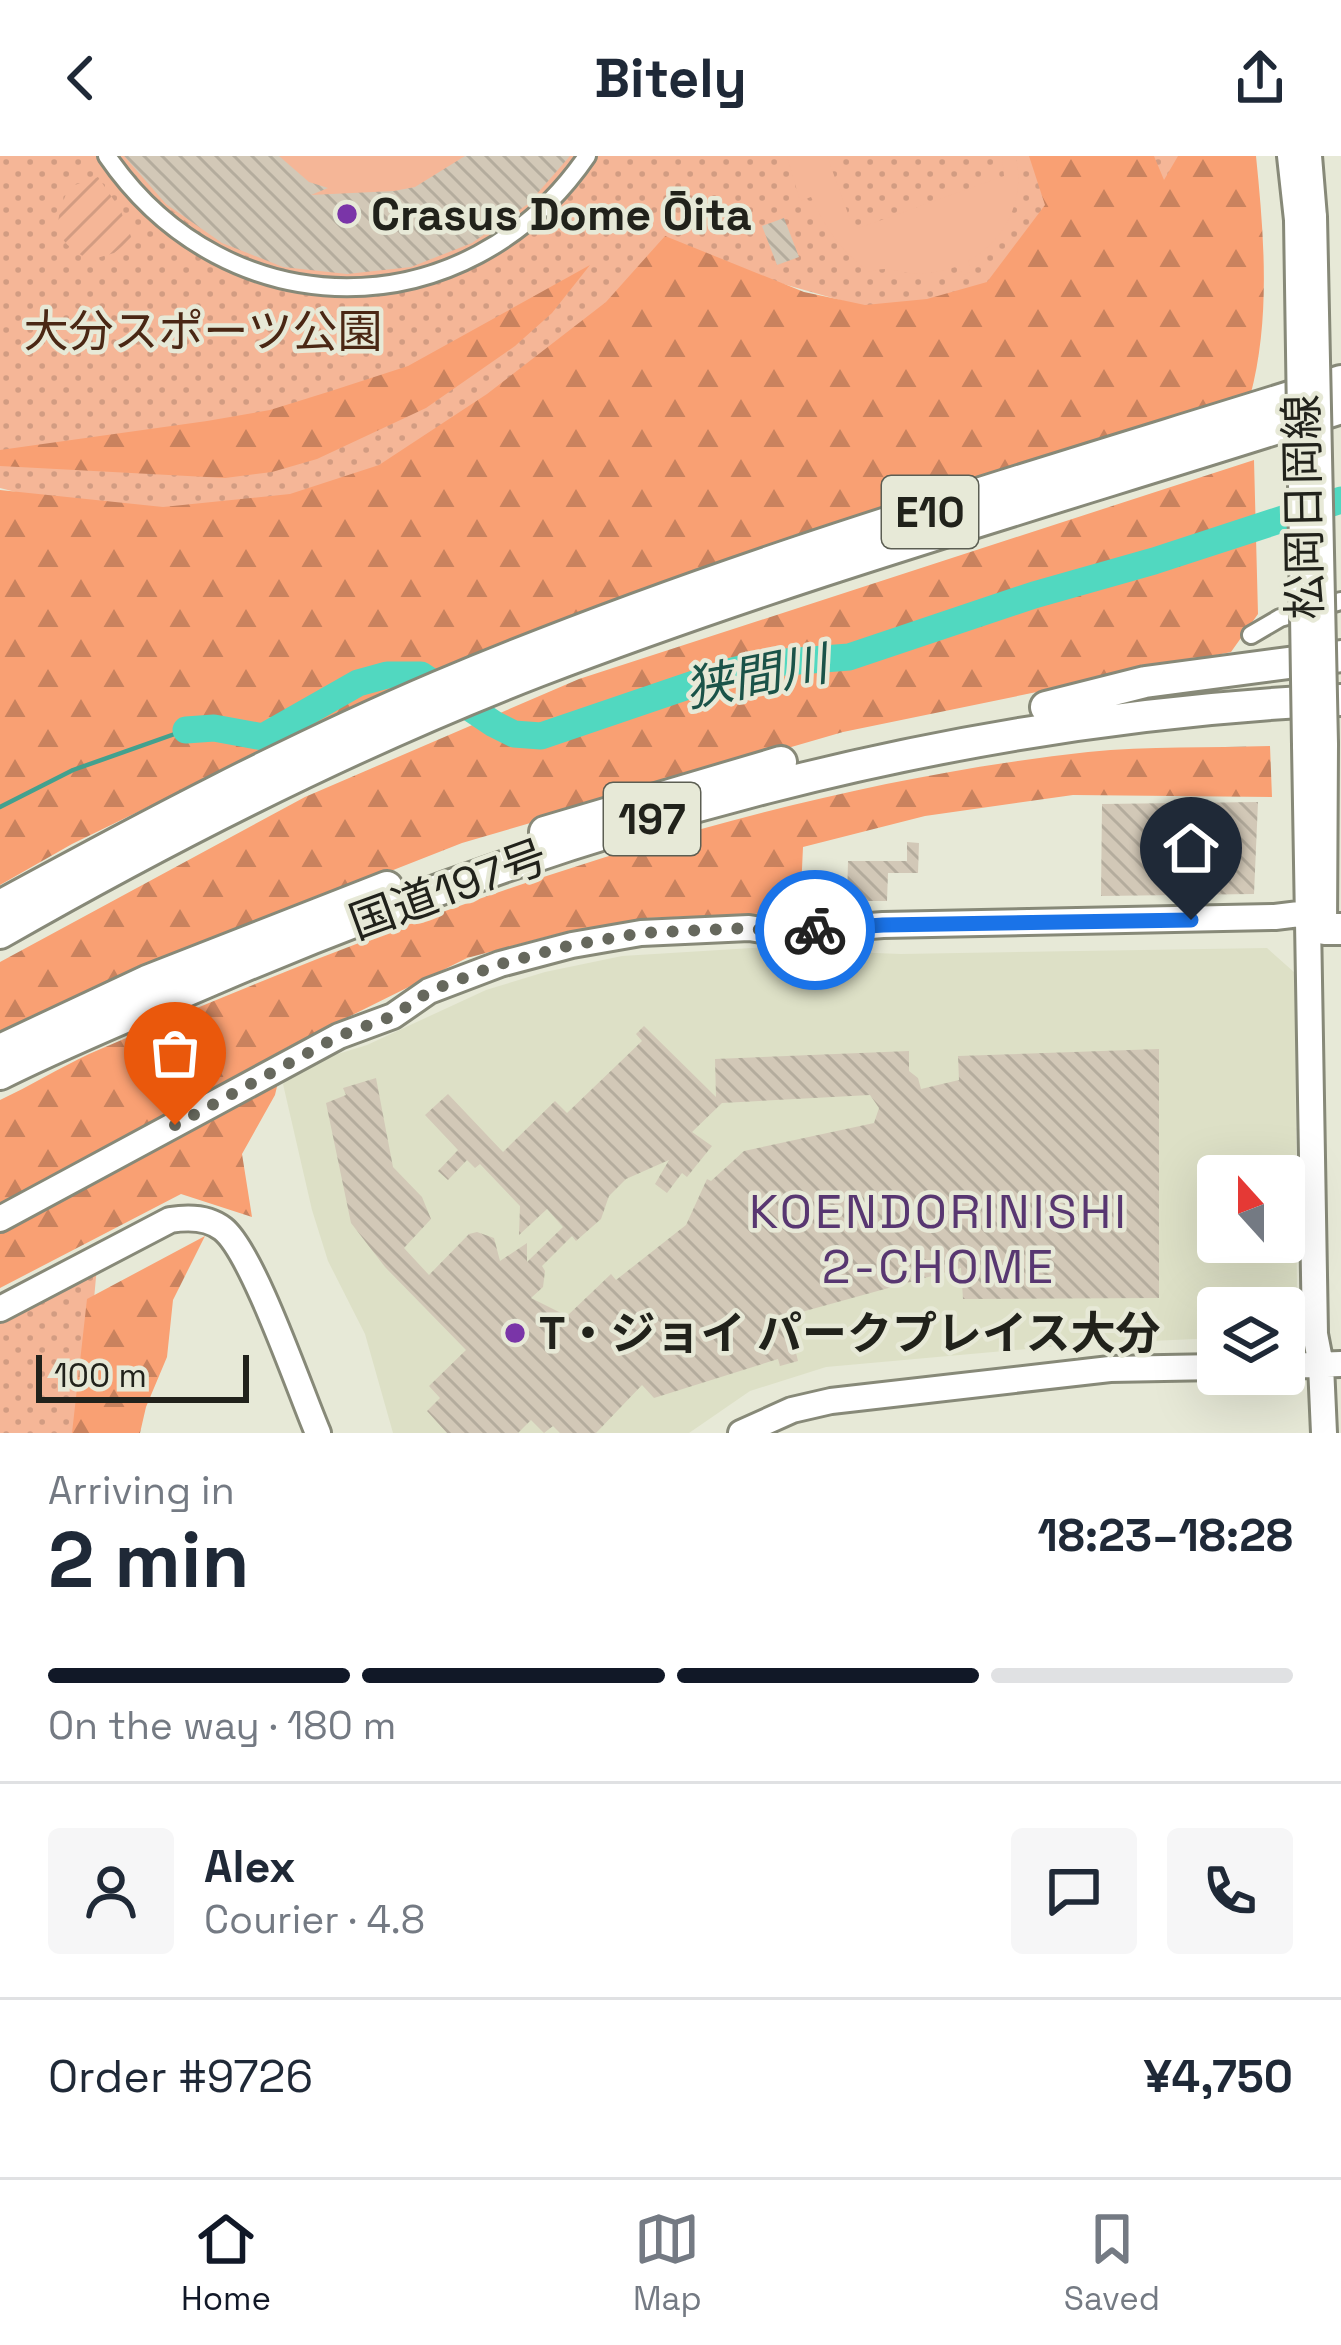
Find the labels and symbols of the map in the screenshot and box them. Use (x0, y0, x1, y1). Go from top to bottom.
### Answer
place label: Crasus Dome Ōita (371, 186, 752, 243)
marker: Crasus Dome Ōita (334, 201, 360, 227)
park label: 大分スポーツ公園 (23, 303, 383, 360)
street label: 松岡日岡線 (1273, 394, 1334, 620)
road number: E10 (882, 476, 978, 548)
water label: 狭間川 (680, 632, 837, 720)
road number: 197 (604, 783, 700, 855)
pin (1140, 797, 1242, 920)
street label: 国道197号 (342, 827, 555, 951)
courier (755, 870, 875, 990)
pin (124, 1002, 226, 1125)
north arrow (1197, 1155, 1305, 1263)
district label: KOENDORINISHI 2-CHOME (749, 1181, 1129, 1297)
place label: T・ジョイ パークプレイス大分 (539, 1305, 1161, 1362)
marker: T・ジョイ パークプレイス大分 (502, 1320, 528, 1346)
scale bar (36, 1349, 249, 1402)

